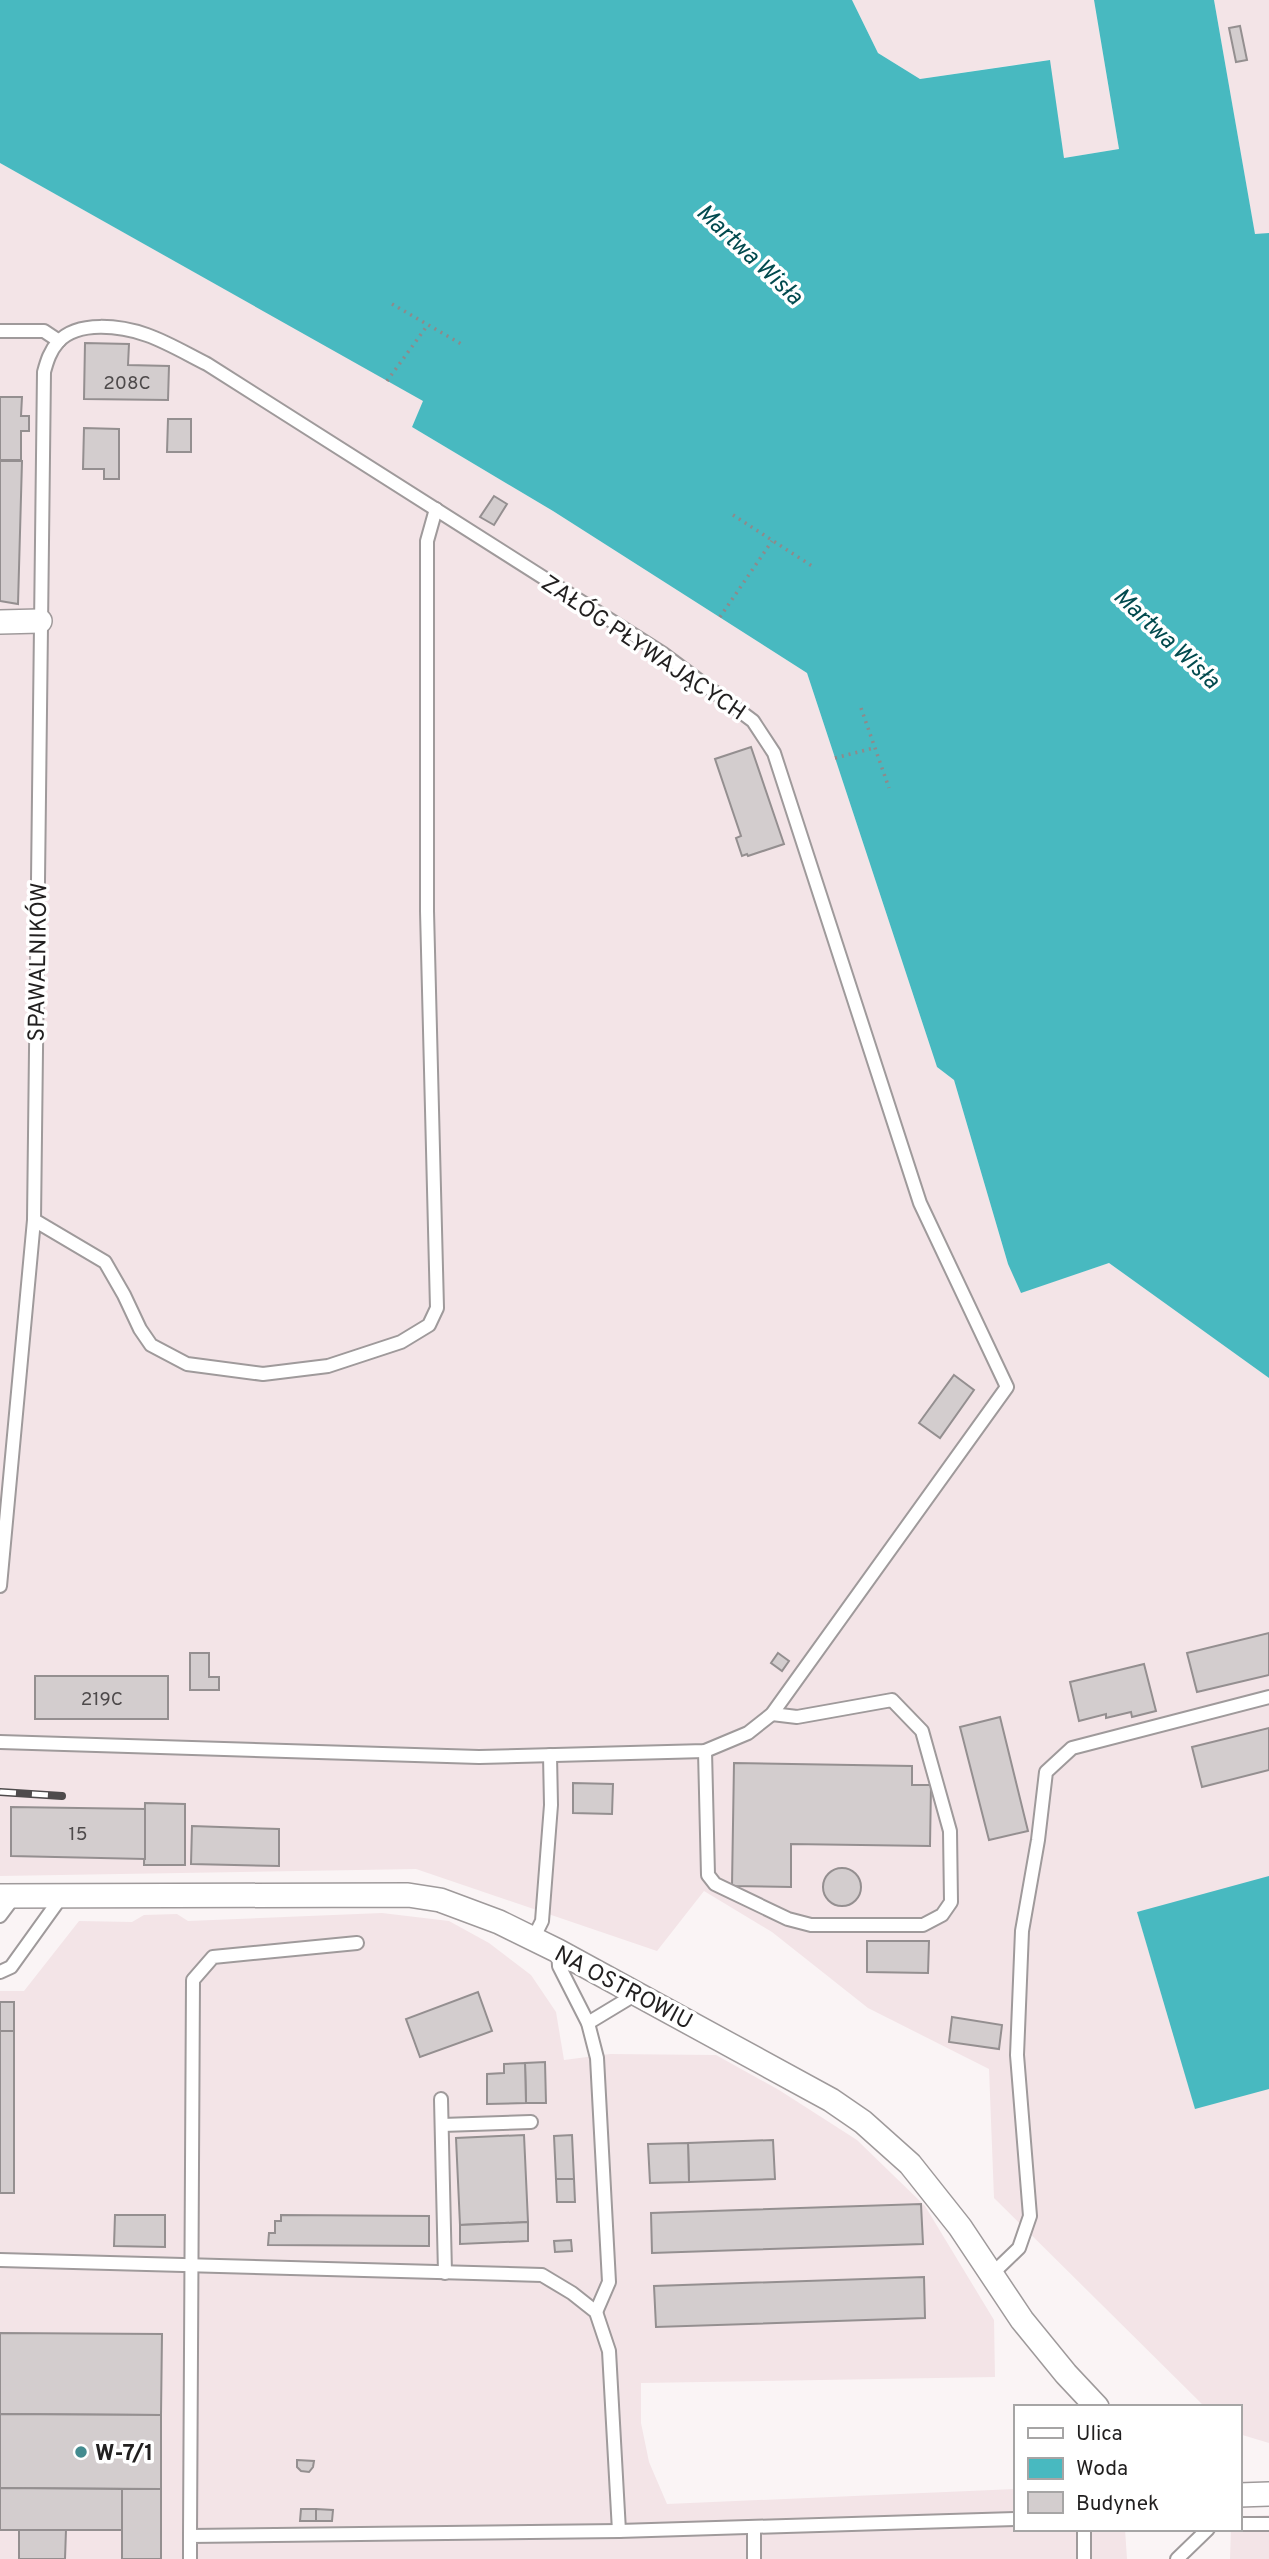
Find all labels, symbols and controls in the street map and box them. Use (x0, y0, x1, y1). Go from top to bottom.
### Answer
water label: Martwa Wisła (689, 198, 809, 313)
house number: 208C (103, 372, 151, 396)
street label: ZAŁÓG PŁYWAJĄCYCH (535, 568, 751, 728)
water label: Martwa Wisła (1106, 582, 1226, 697)
street label: SPAWALNIKÓW (22, 882, 55, 1042)
house number: 219C (81, 1688, 123, 1712)
house number: 15 (69, 1823, 87, 1847)
street label: NA OSTROWIU (549, 1941, 697, 2038)
legend (1014, 2405, 1241, 2531)
text: Ulica (1076, 2421, 1123, 2448)
place label: W-7/1 (95, 2440, 154, 2469)
marker: W-7/1 (73, 2444, 89, 2460)
text: Woda (1076, 2456, 1128, 2483)
text: Budynek (1076, 2491, 1159, 2518)

